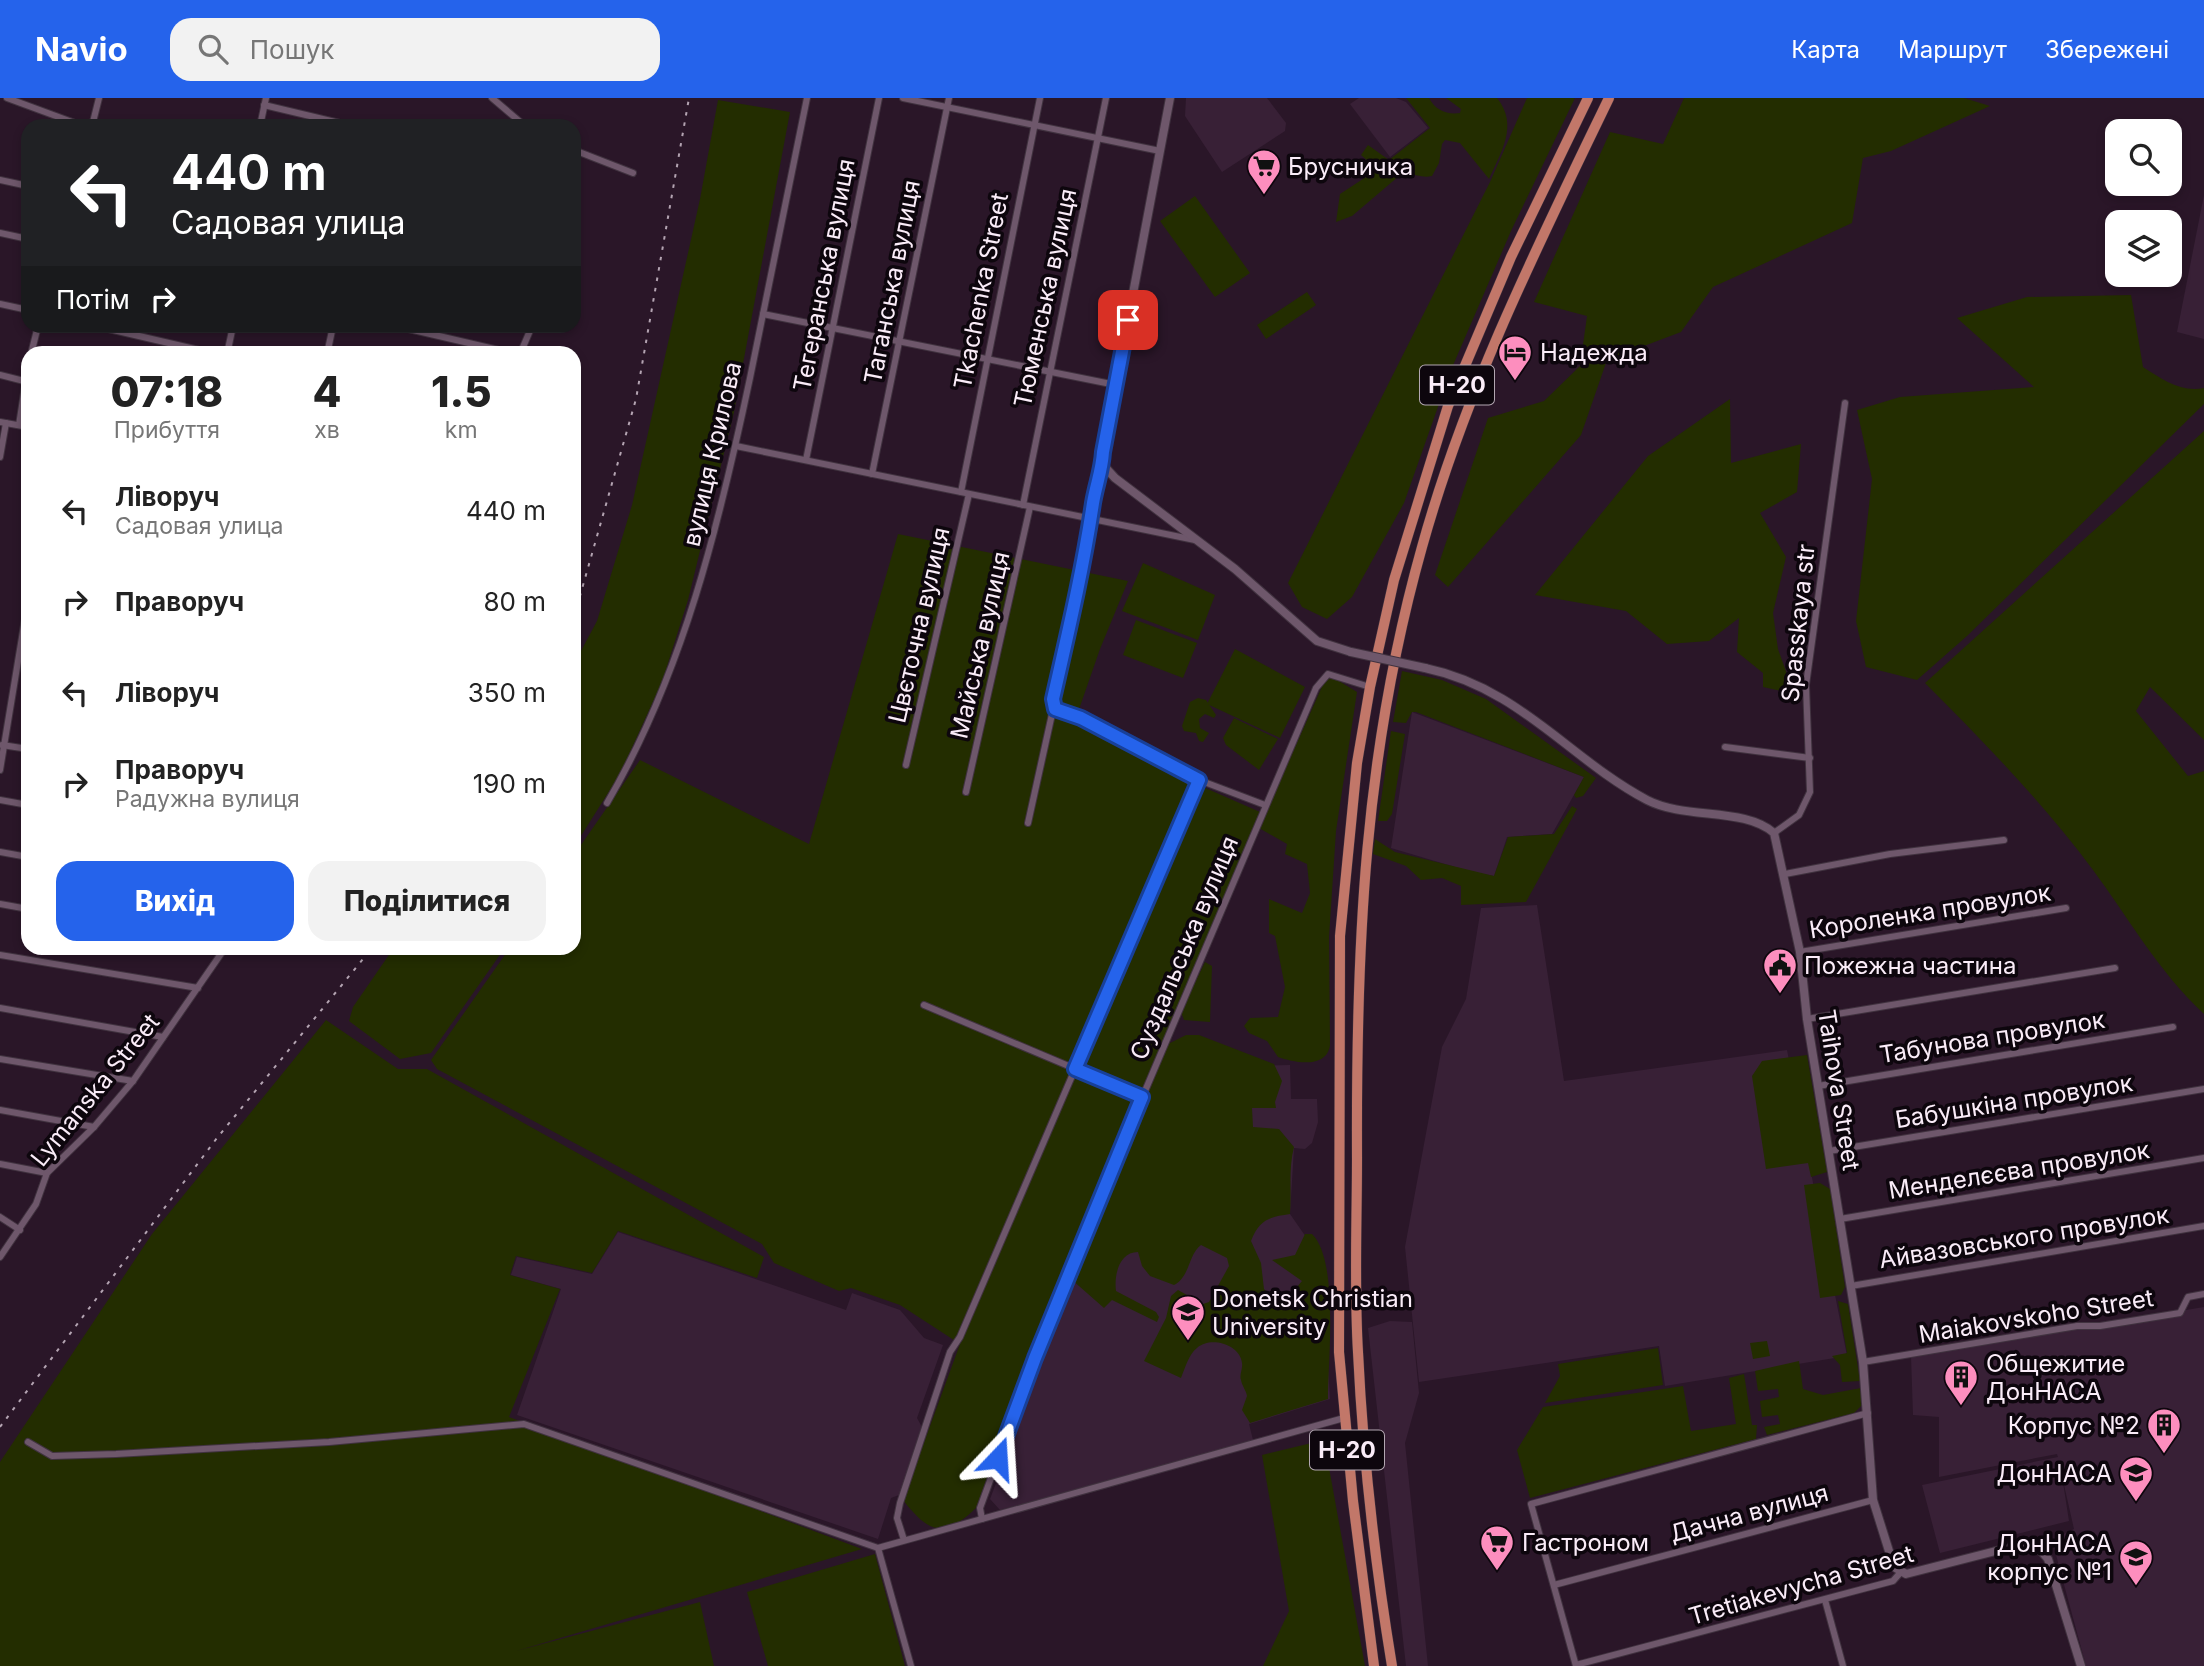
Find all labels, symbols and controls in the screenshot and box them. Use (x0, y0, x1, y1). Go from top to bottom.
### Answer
search box (170, 18, 660, 81)
text: Navio (35, 29, 128, 69)
icon: search (194, 30, 232, 68)
text: Пошук (250, 34, 334, 65)
text: Карта (1791, 35, 1860, 64)
text: Маршрут (1898, 35, 2007, 64)
text: Збережені (2045, 35, 2169, 64)
map controls (2105, 119, 2182, 287)
button: search (2105, 119, 2182, 196)
text: 440 m (171, 143, 327, 202)
icon: left (56, 147, 147, 238)
supermarket icon: Брусничка (1245, 147, 1283, 196)
place label: Брусничка (1288, 152, 1413, 181)
street label: Тегеранська вулиця (787, 156, 861, 394)
street label: Таганська вулиця (858, 177, 926, 387)
street label: Тюменська вулиця (1008, 186, 1082, 410)
street label: Tkachenka Street (948, 190, 1014, 392)
text: Садовая улица (171, 203, 405, 242)
button: layers (2105, 210, 2182, 287)
icon: right (144, 280, 182, 318)
text: Потім (56, 284, 130, 315)
pin (1098, 290, 1158, 350)
icon: arrive (1109, 301, 1147, 339)
hotel icon: Надежда (1496, 333, 1534, 382)
place label: Надежда (1540, 338, 1648, 367)
street label: вулиця Крилова (677, 359, 747, 549)
text: 07:18 (110, 366, 223, 417)
text: 4 (313, 366, 342, 417)
text: 1.5 (431, 366, 492, 417)
road number: Н-20 (1420, 366, 1494, 404)
text: Прибуття (114, 416, 220, 444)
text: хв (314, 416, 340, 444)
text: km (445, 416, 478, 444)
text: Ліворуч (115, 481, 219, 512)
icon: left (56, 492, 94, 530)
text: 440 m (466, 495, 546, 526)
text: Садовая улица (115, 512, 283, 540)
street label: Цвєточна вулиця (882, 524, 956, 726)
street label: Spasskaya str (1775, 543, 1821, 703)
street label: Майська вулиця (944, 549, 1016, 741)
icon: right (56, 583, 94, 621)
text: Праворуч (115, 586, 244, 617)
text: 80 m (483, 586, 546, 617)
icon: left (56, 674, 94, 712)
text: Ліворуч (115, 677, 219, 708)
text: 350 m (468, 677, 546, 708)
text: Праворуч (115, 754, 244, 785)
icon: right (56, 765, 94, 803)
text: 190 m (473, 768, 546, 799)
text: Радужна вулиця (115, 785, 300, 813)
street label: Суздальська вулиця (1124, 832, 1244, 1064)
button: Вихід (56, 861, 294, 941)
button: Поділитися (308, 861, 546, 941)
street label: Короленка провулок (1807, 878, 2053, 944)
public building icon: Пожежна частина (1761, 946, 1799, 995)
place label: Пожежна частина (1804, 951, 2016, 980)
street label: Табунова провулок (1877, 1005, 2107, 1069)
street label: Taihova Street (1812, 1007, 1866, 1173)
street label: Lymanska Street (25, 1008, 165, 1172)
street label: Бабушкіна провулок (1893, 1068, 2135, 1134)
street label: Менделєєва провулок (1886, 1135, 2152, 1205)
street label: Айвазовського провулок (1877, 1200, 2171, 1274)
street label: Maiakovskoho Street (1917, 1283, 2156, 1349)
place label: Donetsk Christian University (1212, 1284, 1413, 1341)
school or university icon: Donetsk Christian University (1169, 1293, 1207, 1342)
place label: Общежитие ДонНАСА (1986, 1349, 2125, 1406)
building icon: Общежитие ДонНАСА (1942, 1358, 1980, 1407)
building icon: Корпус №2 (2145, 1406, 2183, 1455)
place label: Корпус №2 (2008, 1411, 2140, 1440)
position arrow (961, 1421, 1035, 1495)
road number: Н-20 (1310, 1430, 1384, 1470)
school or university icon: ДонНАСА (2117, 1454, 2155, 1503)
place label: ДонНАСА (1997, 1459, 2112, 1488)
street label: Дачна вулиця (1667, 1478, 1831, 1548)
supermarket icon: Гастроном (1478, 1523, 1516, 1572)
place label: Гастроном (1522, 1528, 1649, 1557)
place label: ДонНАСА корпус №1 (1987, 1529, 2112, 1586)
school or university icon: ДонНАСА корпус №1 (2117, 1538, 2155, 1587)
street label: Tretiakevycha Street (1685, 1539, 1917, 1631)

